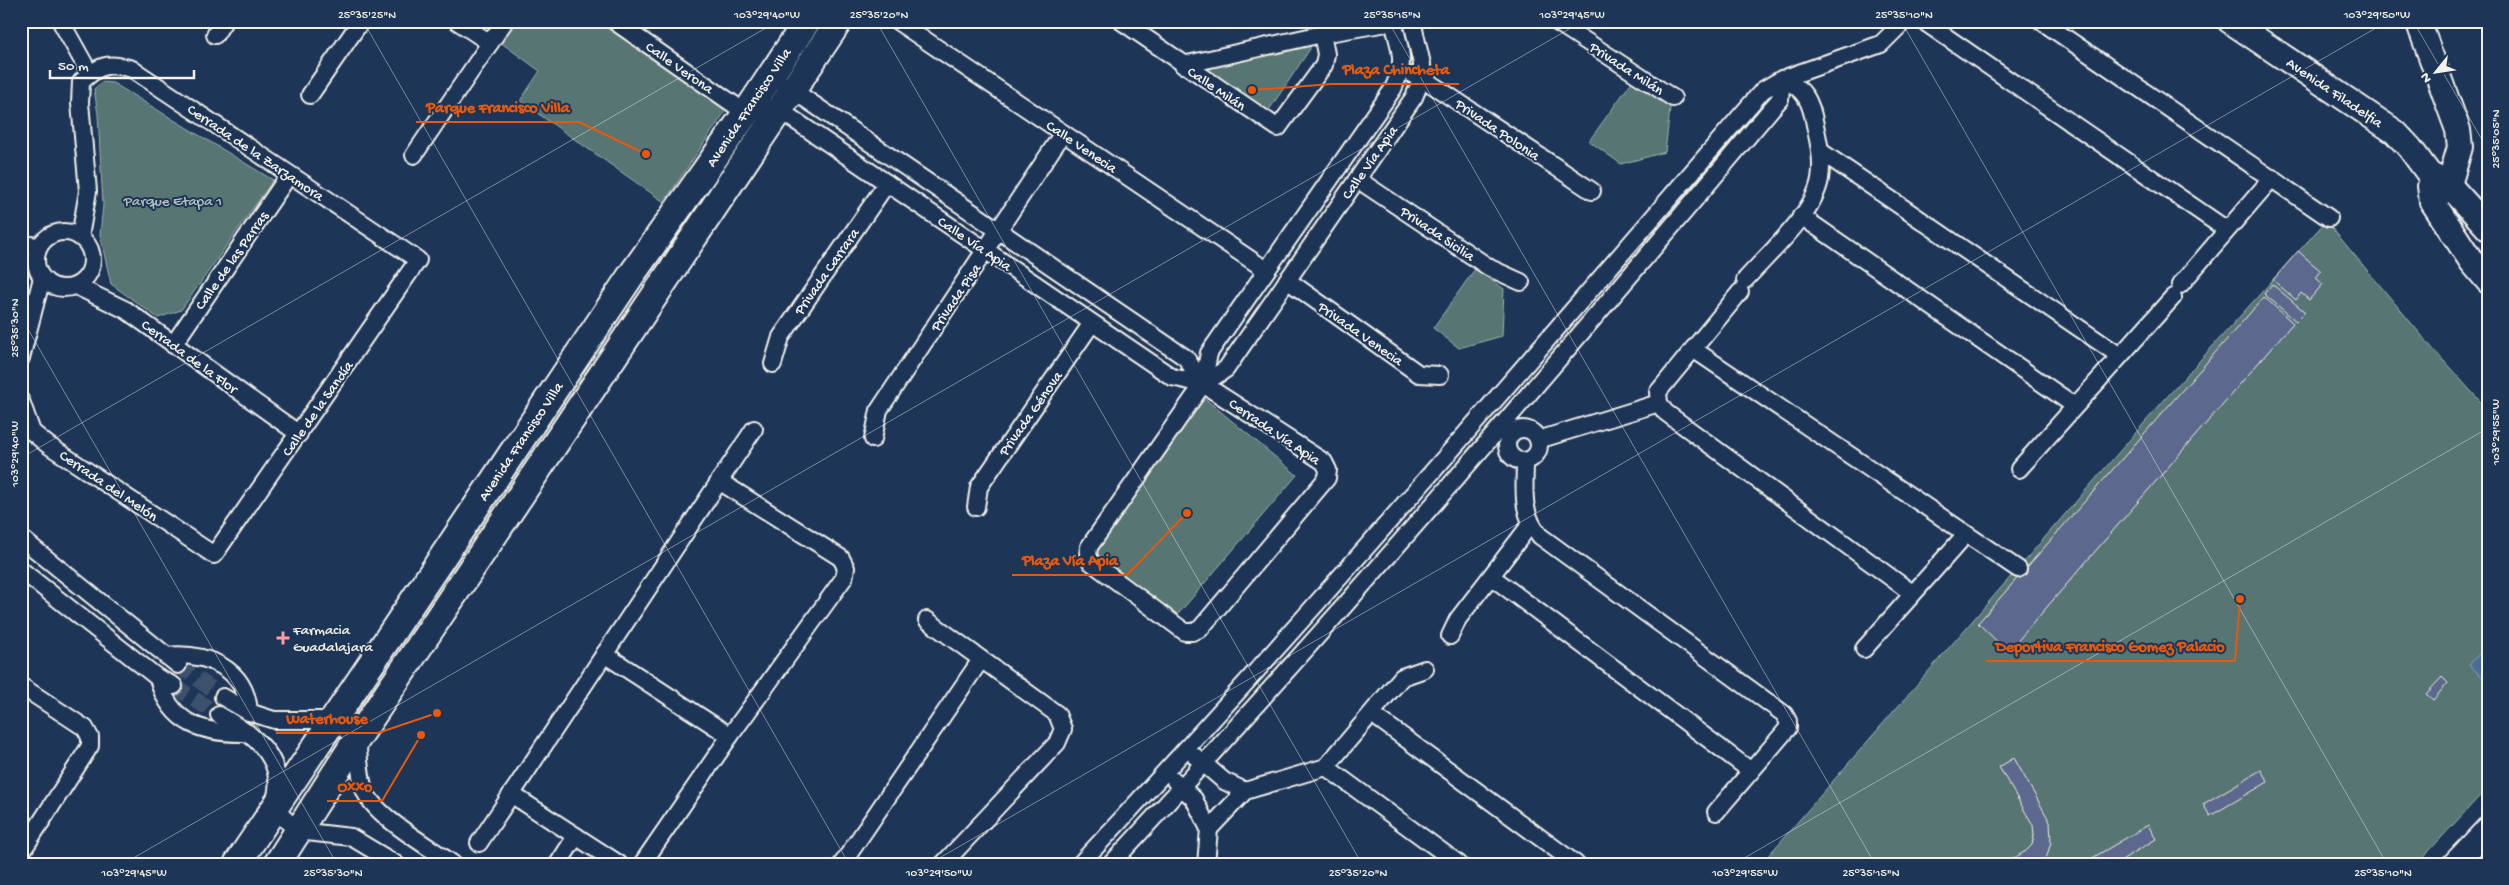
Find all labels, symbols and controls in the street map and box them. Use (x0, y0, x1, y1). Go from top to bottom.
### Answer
text: 25°35'25"N (338, 9, 396, 23)
text: 103°29'40"W (733, 9, 800, 23)
text: 25°35'20"N (850, 9, 909, 23)
text: 25°35'15"N (1363, 9, 1421, 23)
text: 103°29'45"W (1538, 9, 1605, 23)
text: 25°35'10"N (1875, 9, 1933, 23)
text: 103°29'50"W (2343, 9, 2410, 23)
street label: Privada Milán (1585, 38, 1666, 100)
street label: Calle Verona (641, 39, 717, 99)
street label: Avenida Francisco Villa (703, 45, 797, 171)
scale bar (50, 48, 194, 80)
north arrow (2412, 48, 2462, 98)
callout: Plaza Chincheta (1332, 53, 1459, 84)
street label: Avenida Filadelfia (2282, 55, 2386, 133)
text: 50 m (58, 58, 89, 76)
text: Plaza Chincheta (1342, 62, 1451, 81)
street label: Calle Milán (1183, 64, 1249, 116)
text: N (2417, 69, 2437, 85)
callout: Parque Francisco Villa (416, 91, 579, 122)
street label: Privada Polonia (1450, 95, 1543, 166)
text: Parque Francisco Villa (425, 100, 571, 119)
street label: Cerrada de la Zarzamora (183, 101, 327, 207)
text: 25°35'05"N (2490, 109, 2504, 169)
street label: Calle Venecia (1042, 117, 1120, 178)
street label: Calle Vía Apia (1339, 122, 1403, 203)
park label: Parque Etapa 1 (123, 193, 222, 211)
street label: Privada Sicilia (1395, 203, 1478, 267)
street label: Calle de las Parras (192, 208, 274, 314)
street label: Calle Vía Apia (933, 213, 1015, 276)
street label: Privada Carrara (791, 225, 865, 320)
street label: Privada Pisa (927, 260, 986, 336)
text: 25°35'30"N (9, 298, 23, 358)
street label: Privada Venecia (1313, 298, 1407, 371)
street label: Cerrada de la Flor (137, 317, 242, 400)
street label: Calle de la Sandía (279, 357, 359, 460)
street label: Privada Génova (995, 368, 1068, 461)
street label: Avenida Francisco Villa (475, 379, 569, 505)
street label: Cerrada Vía Apia (1225, 395, 1324, 470)
text: 103°29'55"W (2490, 399, 2504, 466)
text: 103°29'40"W (9, 421, 23, 488)
street label: Cerrada del Melón (55, 447, 161, 526)
callout: Plaza Vía Apia (1012, 544, 1127, 575)
text: Plaza Vía Apia (1021, 553, 1119, 572)
place label: Farmacia Guadalajara (292, 622, 374, 657)
callout: Deportiva Francisco Gomez Palacio (1986, 630, 2235, 661)
marker: Farmacia Guadalajara (277, 632, 289, 644)
text: Deportiva Francisco Gomez Palacio (1993, 639, 2225, 658)
callout: Waterhouse (276, 702, 378, 733)
text: Waterhouse (285, 711, 368, 730)
callout: Oxxo (327, 770, 382, 801)
text: Oxxo (338, 779, 373, 798)
text: 103°29'45"W (100, 867, 167, 881)
text: 25°35'30"N (303, 867, 363, 881)
text: 103°29'50"W (905, 867, 972, 881)
text: 25°35'20"N (1329, 867, 1388, 881)
text: 103°29'55"W (1711, 867, 1778, 881)
text: 25°35'15"N (1842, 867, 1900, 881)
text: 25°35'10"N (2354, 867, 2412, 881)

